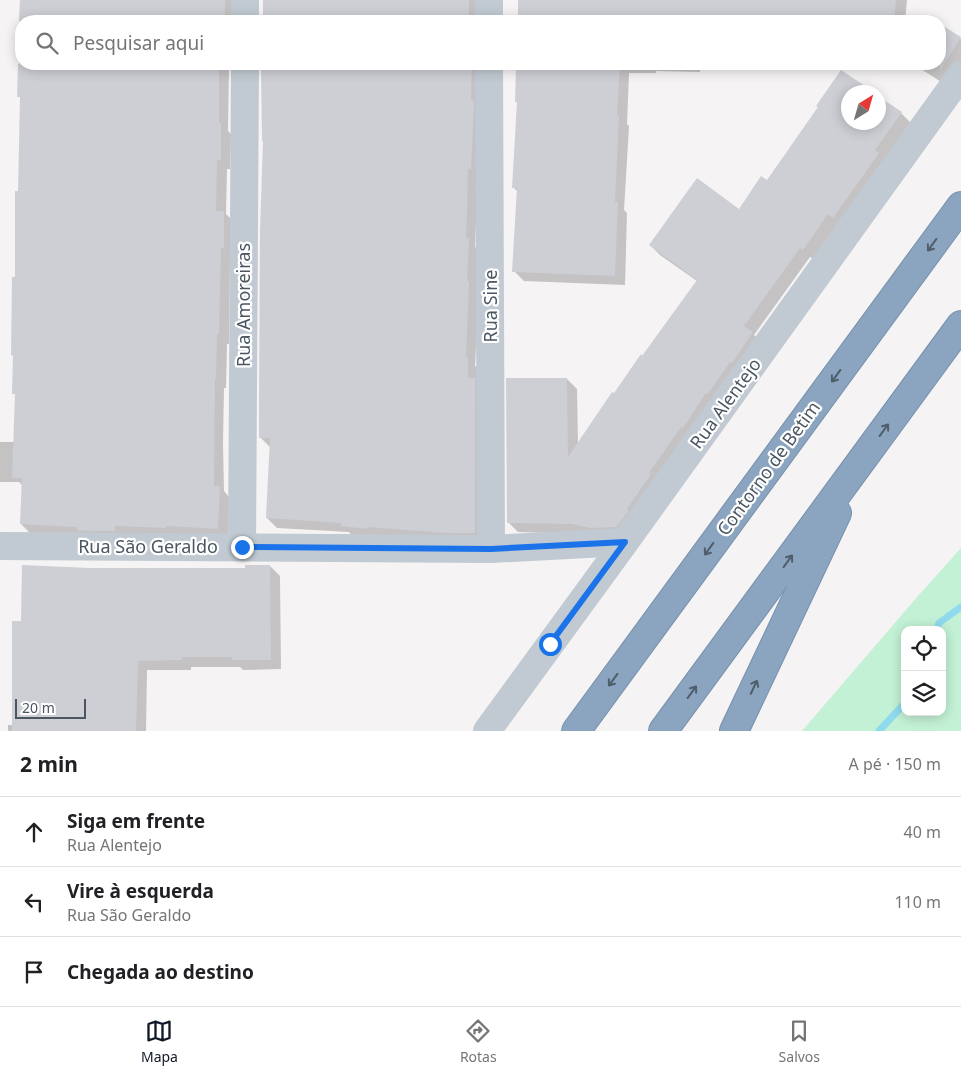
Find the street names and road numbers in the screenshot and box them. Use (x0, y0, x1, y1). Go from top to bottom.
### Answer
street label: Rua Amoreiras (231, 243, 255, 367)
street label: Rua Sine (478, 270, 502, 342)
street label: Rua Alentejo (684, 353, 766, 453)
street label: Contorno de Betim (711, 396, 825, 540)
street label: Rua São Geraldo (78, 534, 218, 558)

